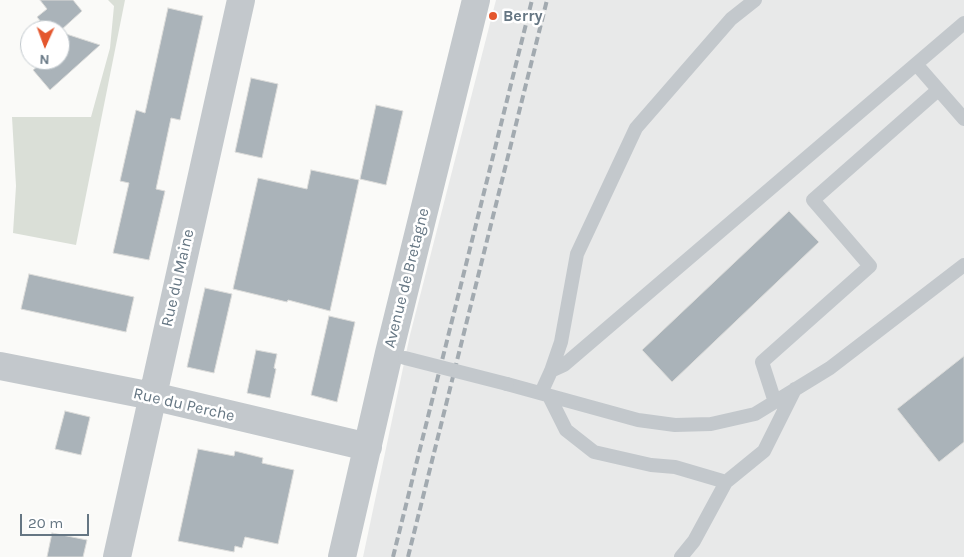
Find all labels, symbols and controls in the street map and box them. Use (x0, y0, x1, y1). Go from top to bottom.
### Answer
place label: Berry (503, 6, 542, 26)
marker: Berry (487, 10, 499, 22)
north arrow (20, 20, 70, 70)
text: N (39, 51, 50, 68)
street label: Avenue de Bretagne (380, 206, 434, 350)
street label: Rue du Maine (157, 227, 199, 329)
street label: Rue du Perche (131, 384, 237, 426)
scale bar (22, 504, 91, 536)
text: 20 m (28, 514, 63, 532)

